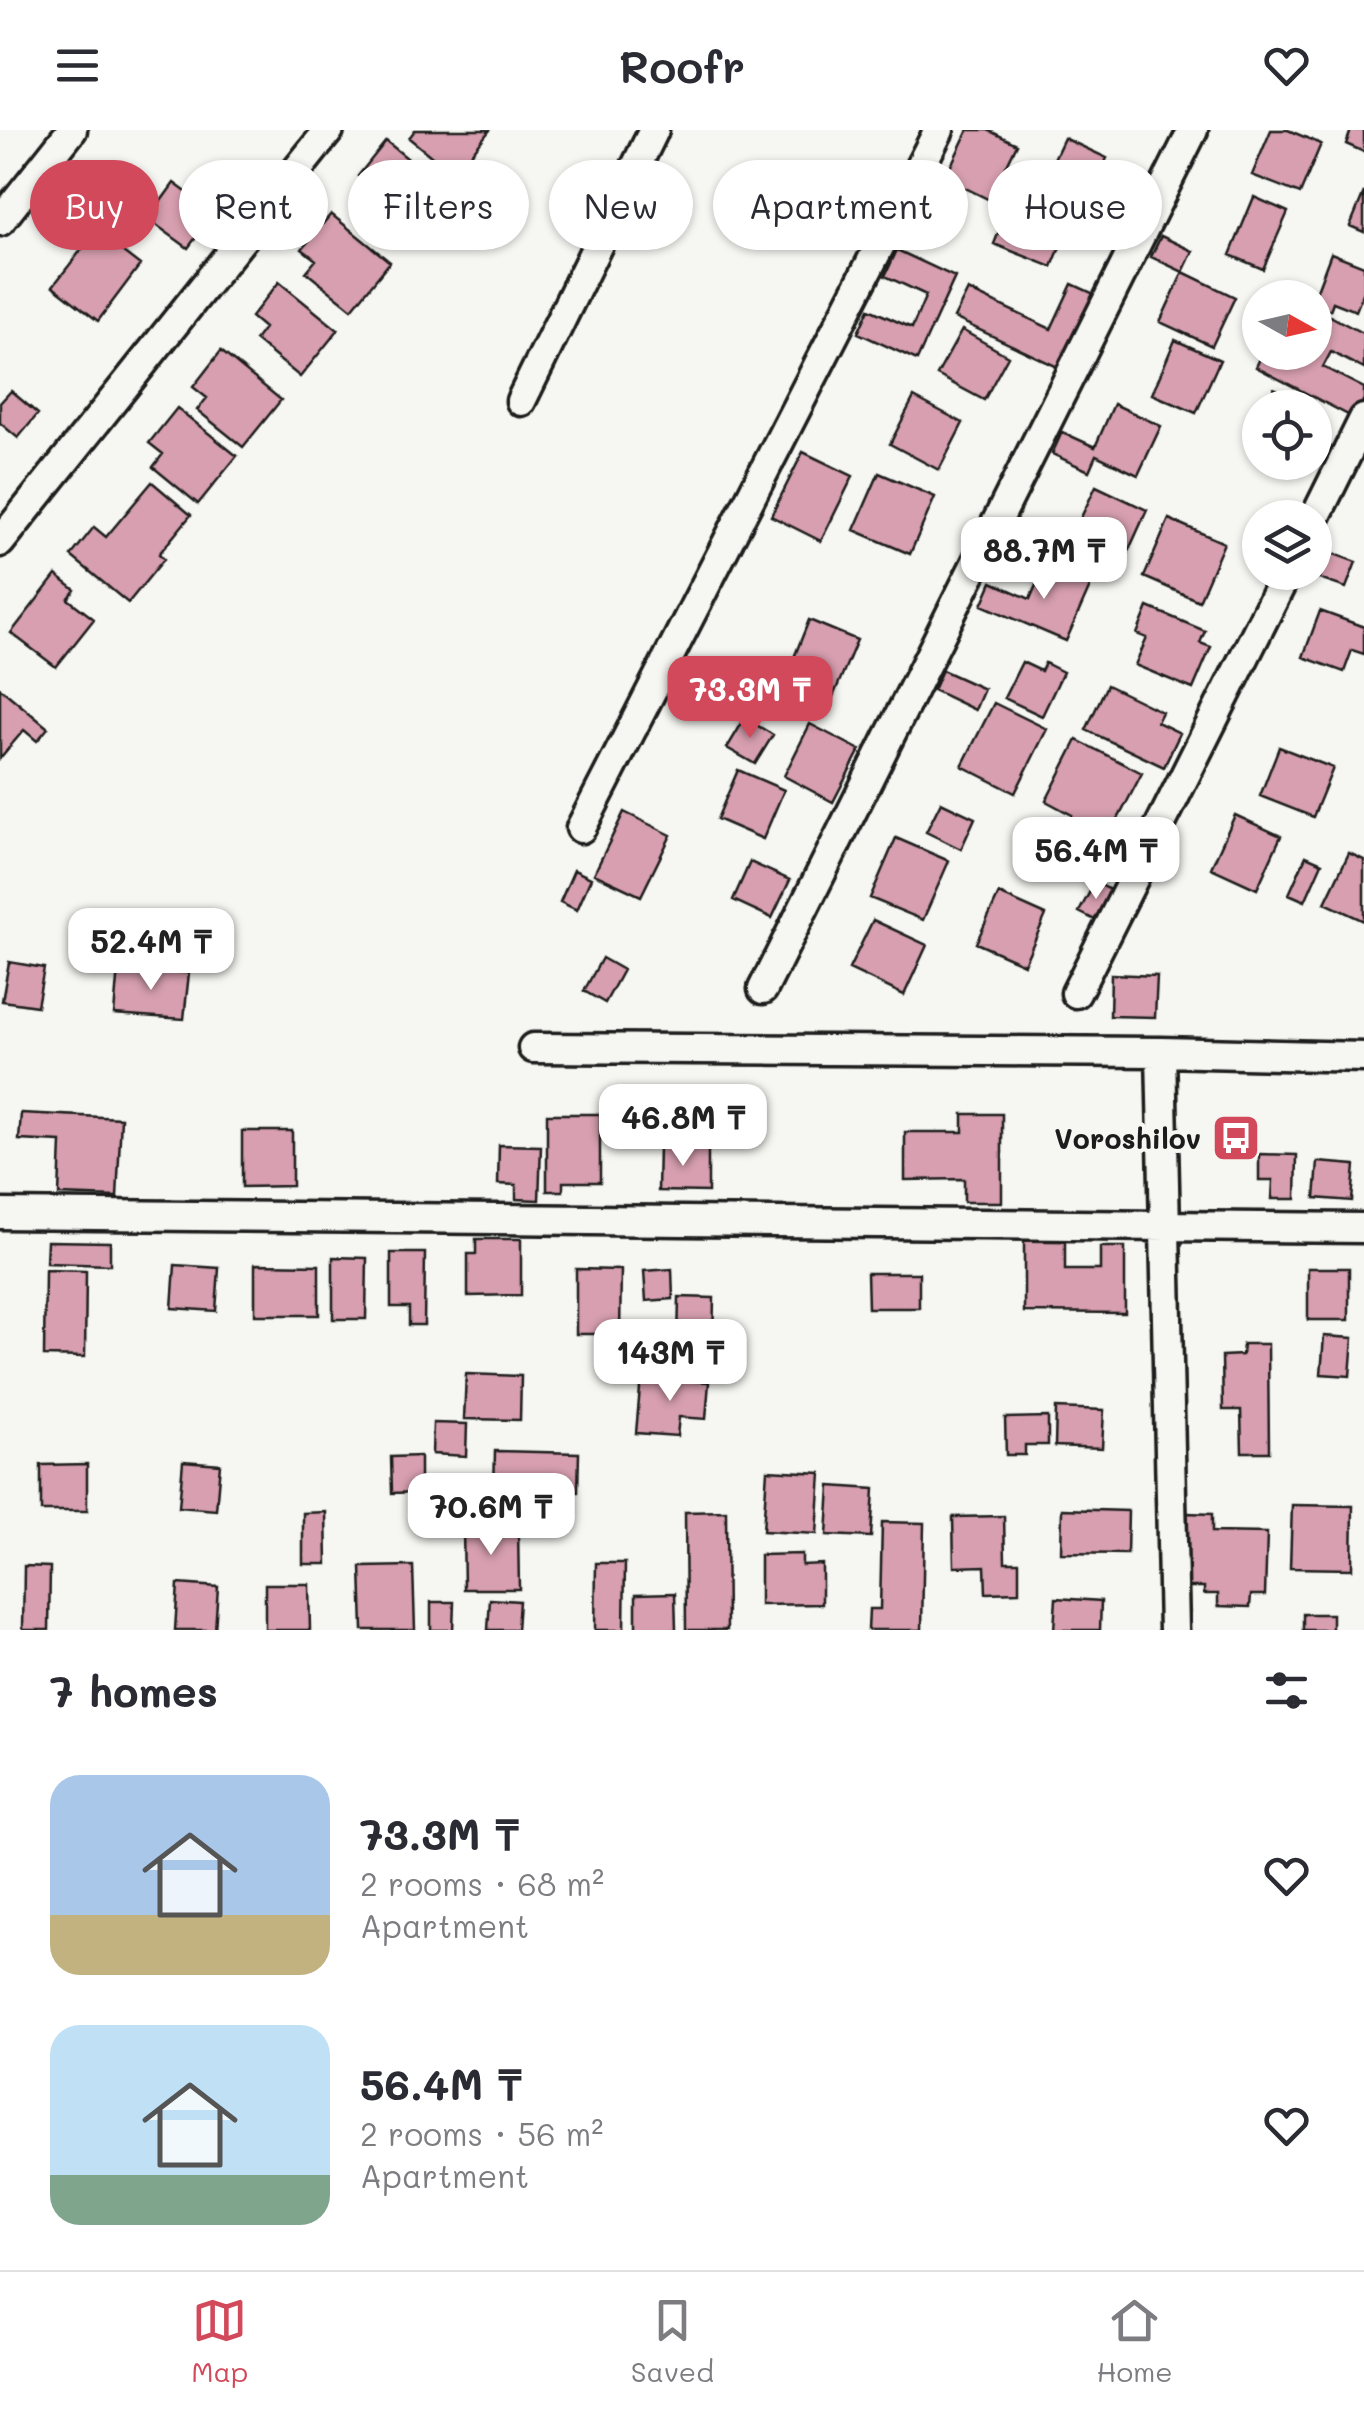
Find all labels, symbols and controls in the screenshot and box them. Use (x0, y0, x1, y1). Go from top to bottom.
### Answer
text: Roofr (619, 36, 745, 94)
icon: menu (50, 38, 105, 93)
icon: heart (1259, 38, 1314, 93)
chip: Buy (30, 160, 159, 250)
chip: Rent (179, 160, 328, 250)
chip: Filters (348, 160, 529, 250)
chip: New (549, 160, 693, 250)
chip: Apartment (713, 160, 968, 250)
chip: House (988, 160, 1162, 250)
north arrow (1242, 280, 1332, 370)
map controls (1242, 280, 1332, 590)
button: locate (1242, 390, 1332, 480)
button: layers (1242, 500, 1332, 590)
pin: 88.7M ₸ (952, 517, 1136, 602)
text: 88.7M ₸ (983, 528, 1105, 570)
pin: 73.3M ₸ (658, 656, 842, 741)
text: 73.3M ₸ (690, 667, 810, 709)
pin: 56.4M ₸ (1004, 817, 1188, 902)
text: 56.4M ₸ (1034, 828, 1158, 870)
pin: 52.4M ₸ (59, 908, 243, 993)
text: 52.4M ₸ (90, 919, 212, 961)
pin: 46.8M ₸ (591, 1084, 775, 1169)
text: 46.8M ₸ (621, 1095, 745, 1137)
bus stop icon: Voroshilov (1210, 1112, 1262, 1164)
place label: Voroshilov (1054, 1120, 1201, 1156)
pin: 143M ₸ (589, 1319, 751, 1404)
text: 143M ₸ (616, 1330, 724, 1372)
pin: 70.6M ₸ (399, 1473, 583, 1558)
text: 70.6M ₸ (430, 1484, 552, 1526)
text: 7 homes (50, 1663, 218, 1718)
icon: filters (1259, 1663, 1314, 1718)
text: 73.3M ₸ (360, 1806, 519, 1861)
icon: home (130, 1815, 250, 1935)
icon: heart (1259, 1848, 1314, 1903)
text: 2 rooms · 68 m² (360, 1862, 604, 1904)
text: Apartment (360, 1904, 529, 1946)
text: 56.4M ₸ (360, 2056, 522, 2111)
icon: home (130, 2065, 250, 2185)
icon: heart (1259, 2098, 1314, 2153)
text: 2 rooms · 56 m² (360, 2112, 603, 2154)
text: Apartment (360, 2154, 529, 2196)
tab: Map (191, 2293, 248, 2389)
tab: Saved (631, 2293, 714, 2389)
tab: Home (1096, 2293, 1173, 2389)

